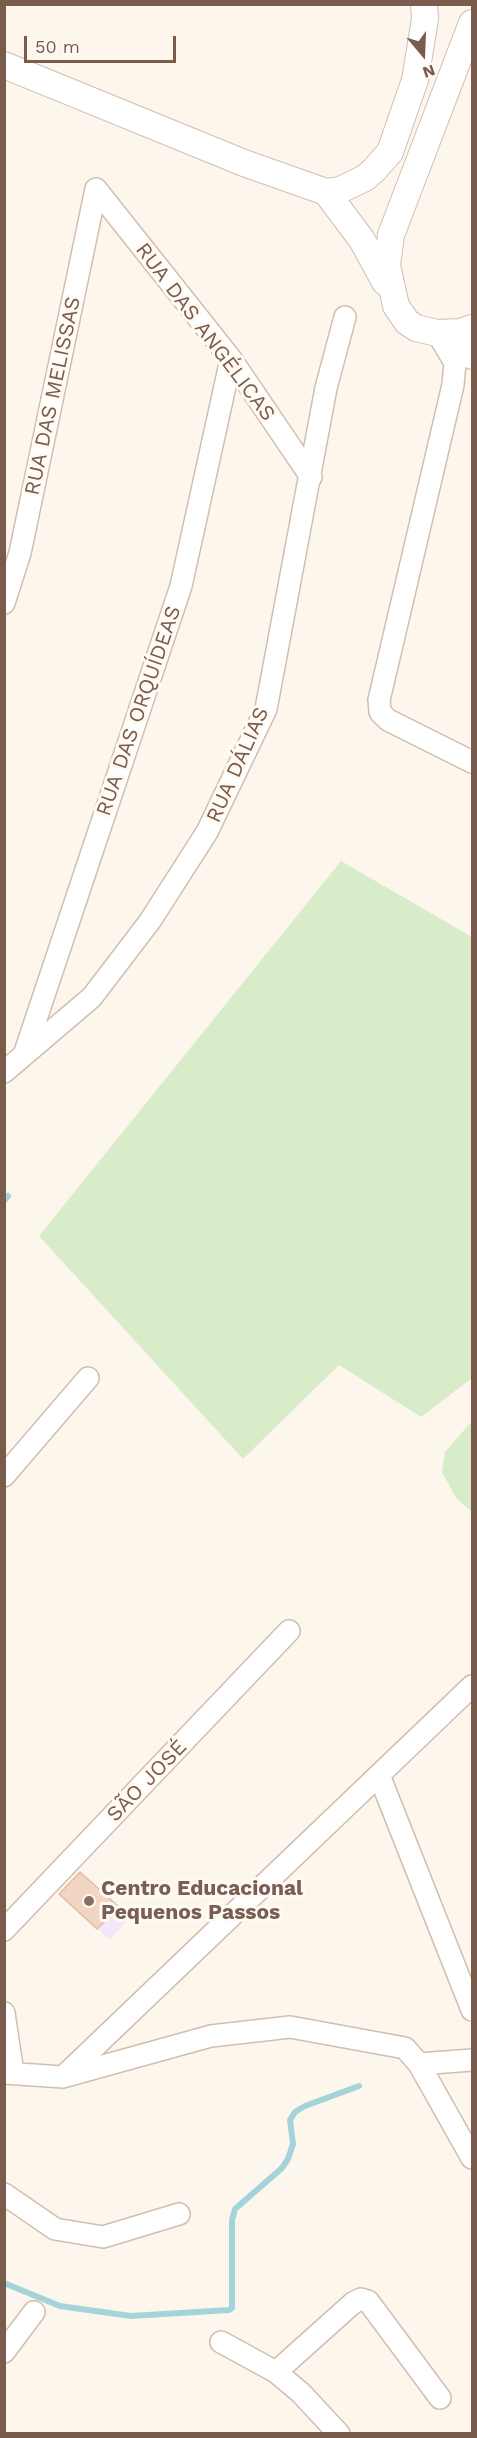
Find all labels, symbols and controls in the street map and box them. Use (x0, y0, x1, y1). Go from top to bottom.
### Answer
scale bar (27, 24, 178, 62)
north arrow (393, 24, 453, 84)
text: 50 m (35, 36, 80, 57)
text: N (420, 61, 438, 82)
street label: RUA DAS ANGÉLICAS (130, 238, 280, 426)
street label: RUA DAS MELISSAS (20, 294, 86, 498)
street label: RUA DAS ORQUÍDEAS (91, 603, 187, 819)
street label: RUA DÁLIAS (201, 703, 275, 827)
street label: SÃO JOSÉ (102, 1735, 192, 1827)
place label: Centro Educacional Pequenos Passos (101, 1876, 303, 1926)
marker: Centro Educacional Pequenos Passos (82, 1894, 96, 1908)

